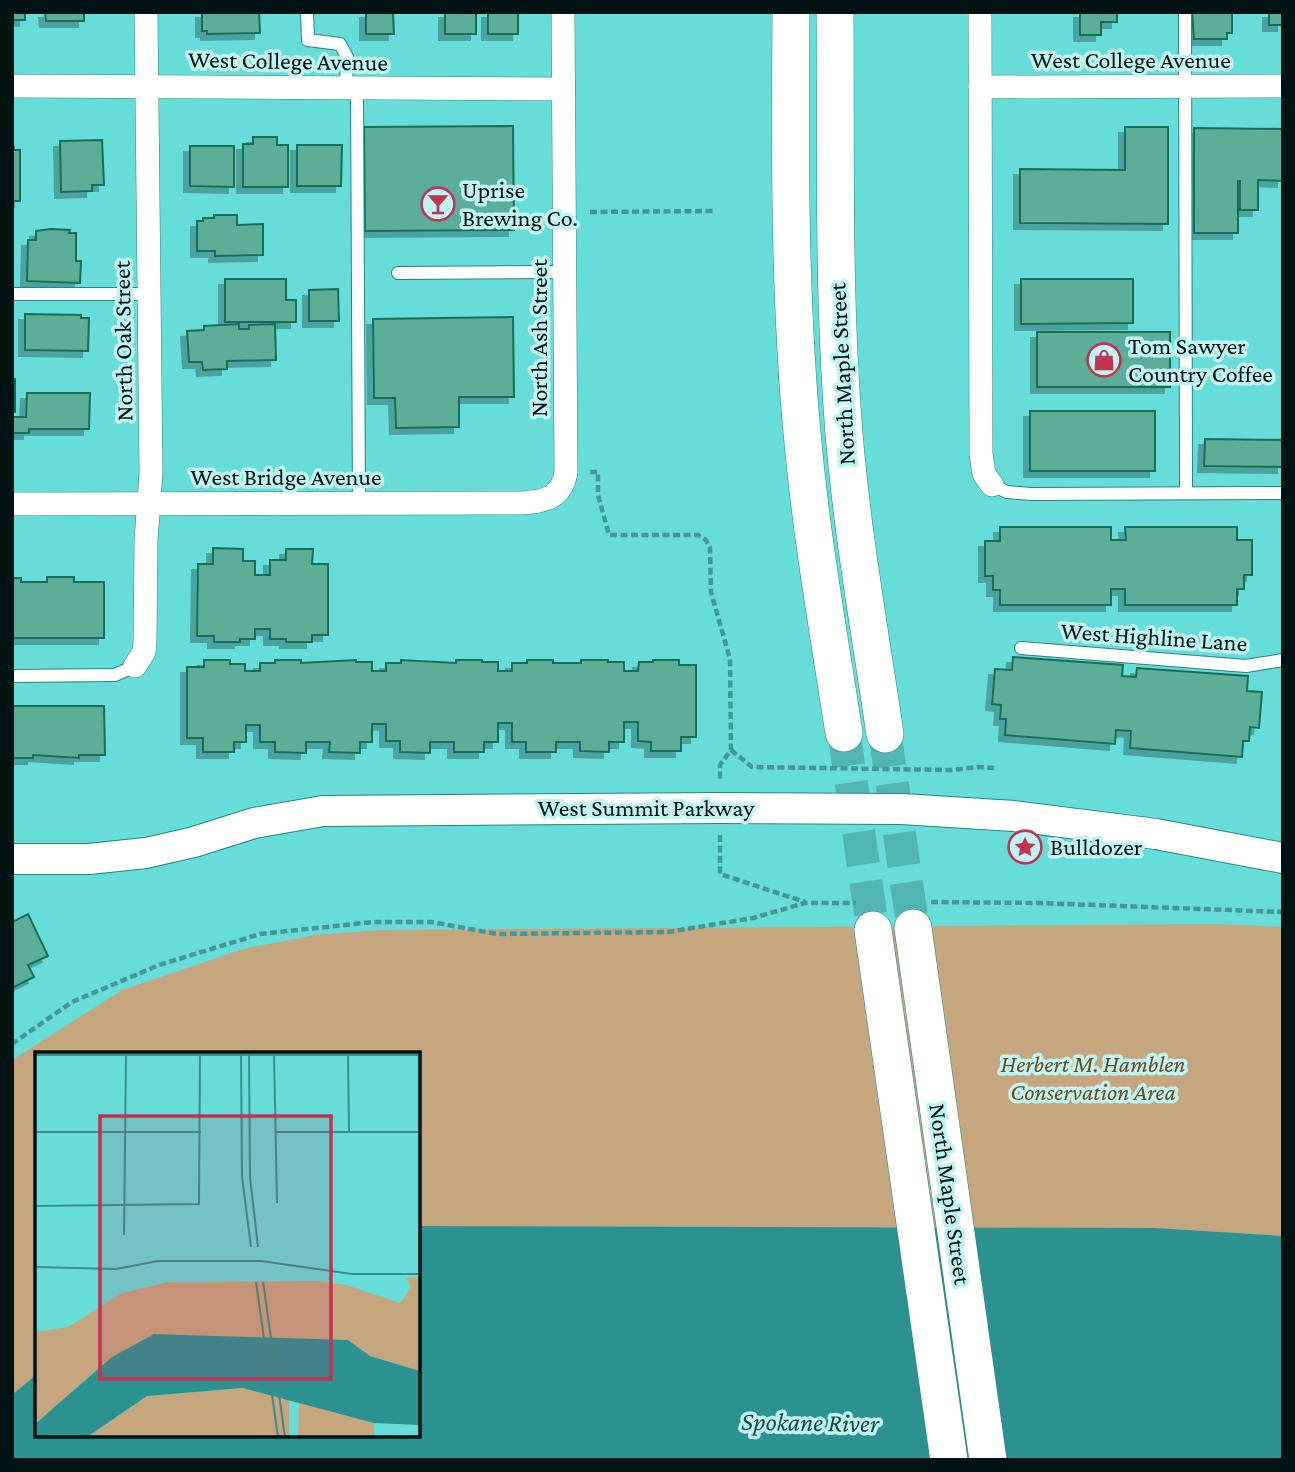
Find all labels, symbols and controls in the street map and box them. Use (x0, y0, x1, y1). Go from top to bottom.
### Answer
street label: West College Avenue (188, 45, 388, 76)
street label: West College Avenue (1031, 46, 1231, 73)
place label: Uprise Brewing Co. (462, 176, 578, 231)
bar icon: Uprise Brewing Co. (419, 185, 457, 223)
street label: North Ash Street (525, 258, 552, 417)
street label: North Oak Street (108, 259, 137, 422)
street label: North Maple Street (823, 281, 860, 466)
place label: Tom Sawyer Country Coffee (1128, 332, 1273, 387)
shop icon: Tom Sawyer Country Coffee (1085, 341, 1123, 379)
street label: West Bridge Avenue (190, 463, 382, 490)
street label: West Highline Lane (1060, 617, 1248, 656)
street label: West Summit Parkway (538, 794, 755, 821)
place icon: Bulldozer (1006, 828, 1044, 866)
place label: Bulldozer (1050, 833, 1143, 860)
park label: Herbert M. Hamblen Conservation Area (1001, 1050, 1186, 1105)
inset map (35, 1052, 420, 1437)
street label: North Maple Street (924, 1102, 977, 1287)
water label: Spokane River (741, 1407, 880, 1438)

